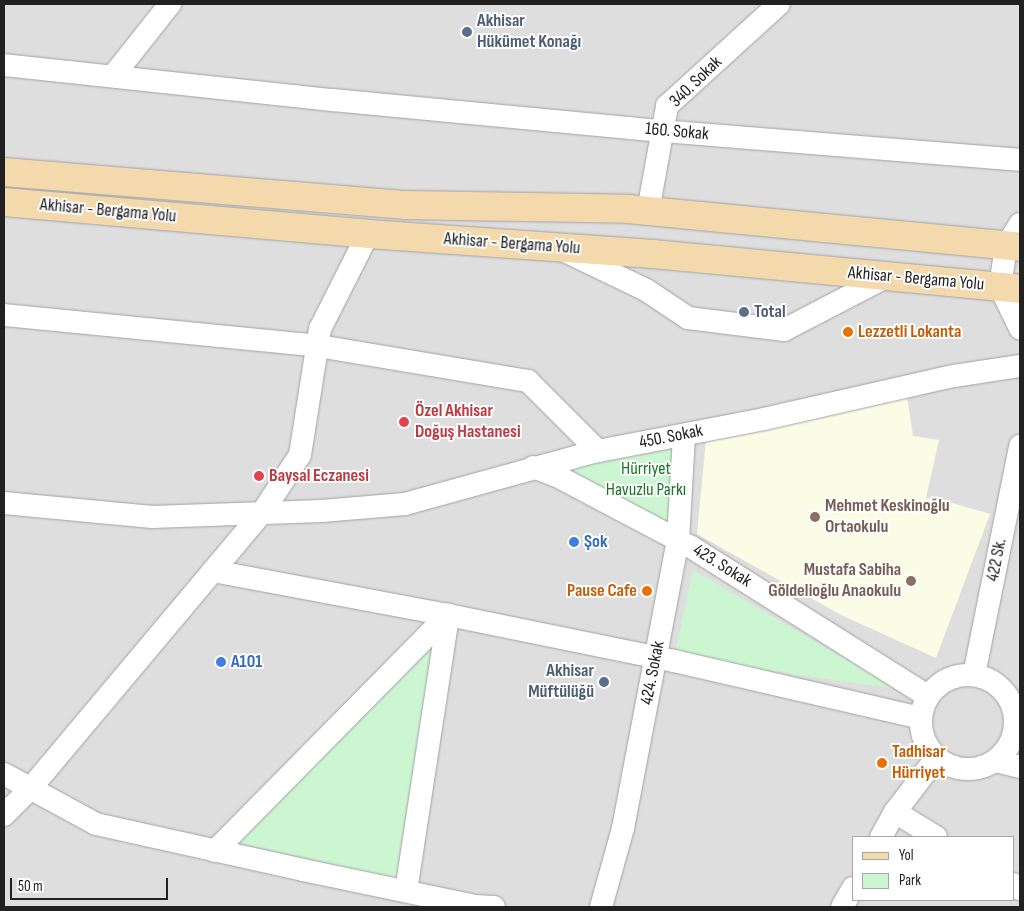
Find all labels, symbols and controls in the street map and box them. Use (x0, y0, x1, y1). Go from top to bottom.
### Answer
place label: Akhisar Hükümet Konağı (477, 11, 581, 54)
marker: Akhisar Hükümet Konağı (461, 26, 473, 38)
street label: 340. Sokak (665, 52, 727, 112)
street label: 160. Sokak (644, 118, 710, 146)
street label: Akhisar - Bergama Yolu (39, 194, 177, 228)
street label: Akhisar - Bergama Yolu (443, 228, 581, 260)
street label: Akhisar - Bergama Yolu (847, 262, 985, 296)
place label: Total (754, 301, 786, 323)
marker: Total (738, 306, 750, 318)
place label: Lezzetli Lokanta (858, 321, 961, 343)
marker: Lezzetli Lokanta (842, 326, 854, 338)
place label: Özel Akhisar Doğuş Hastanesi (415, 401, 521, 444)
marker: Özel Akhisar Doğuş Hastanesi (397, 415, 411, 429)
street label: 450. Sokak (637, 420, 705, 454)
park label: Hürriyet Havuzlu Parkı (606, 459, 686, 502)
place label: Baysal Eczanesi (269, 465, 369, 487)
marker: Baysal Eczanesi (253, 470, 265, 482)
place label: Mehmet Keskinoğlu Ortaokulu (825, 496, 950, 538)
marker: Mehmet Keskinoğlu Ortaokulu (809, 511, 821, 523)
place label: Şok (584, 531, 608, 553)
marker: Şok (568, 536, 580, 548)
street label: 422 Sk. (982, 537, 1012, 583)
street label: 423. Sokak (689, 540, 755, 592)
place label: Mustafa Sabiha Göldelioğlu Anaokulu (768, 560, 901, 602)
marker: Mustafa Sabiha Göldelioğlu Anaokulu (905, 575, 917, 587)
place label: Pause Cafe (567, 580, 637, 602)
marker: Pause Cafe (641, 585, 653, 597)
street label: 424. Sokak (636, 639, 670, 707)
place label: A101 (231, 651, 262, 673)
marker: A101 (215, 656, 227, 668)
place label: Akhisar Müftülüğü (528, 661, 594, 704)
marker: Akhisar Müftülüğü (598, 676, 610, 688)
place label: Tadhisar Hürriyet (892, 742, 945, 784)
marker: Tadhisar Hürriyet (876, 757, 888, 769)
legend (852, 836, 1014, 901)
text: Yol (899, 846, 914, 865)
scale bar (12, 868, 170, 900)
text: Park (899, 871, 921, 890)
text: 50 m (18, 877, 43, 896)

